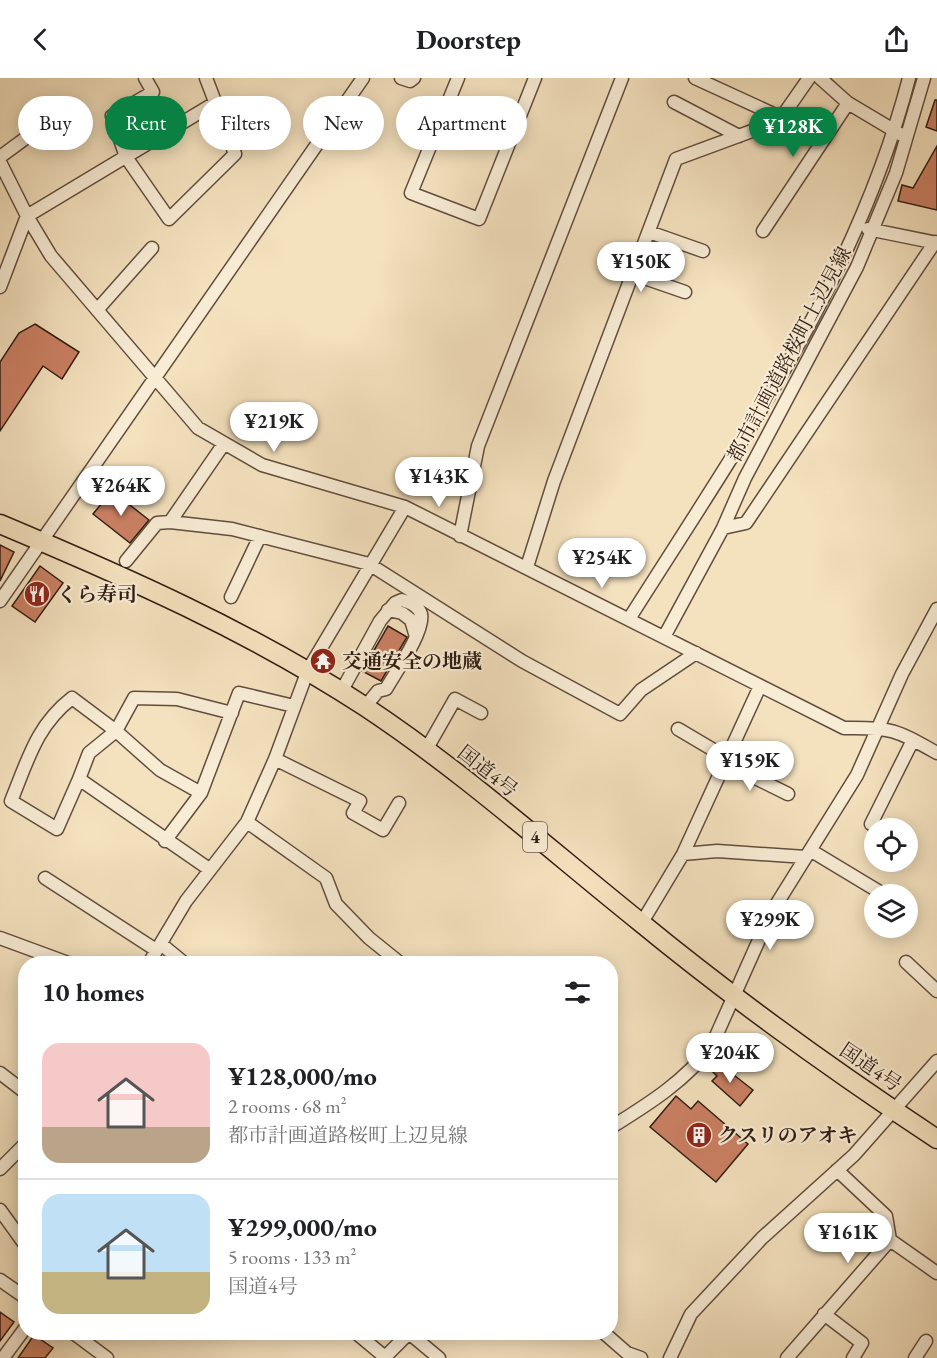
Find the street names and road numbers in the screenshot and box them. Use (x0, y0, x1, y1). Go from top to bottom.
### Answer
street label: 都市計画道路桜町上辺見線 (721, 242, 857, 466)
street label: 国道4号 (453, 739, 523, 803)
road number: 4 (523, 822, 547, 852)
street label: 国道4号 (835, 1037, 907, 1097)

